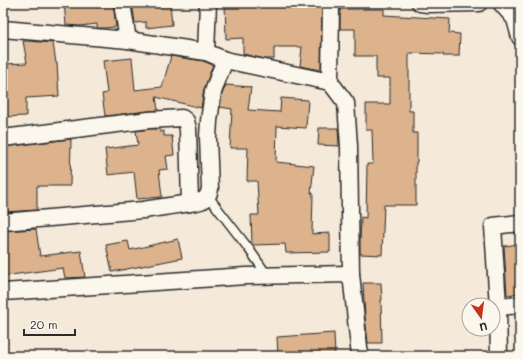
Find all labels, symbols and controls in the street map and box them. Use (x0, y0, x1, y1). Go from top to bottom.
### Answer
north arrow (461, 297, 501, 337)
scale bar (24, 311, 75, 337)
text: 20 m (30, 316, 58, 332)
text: U (478, 319, 489, 335)

